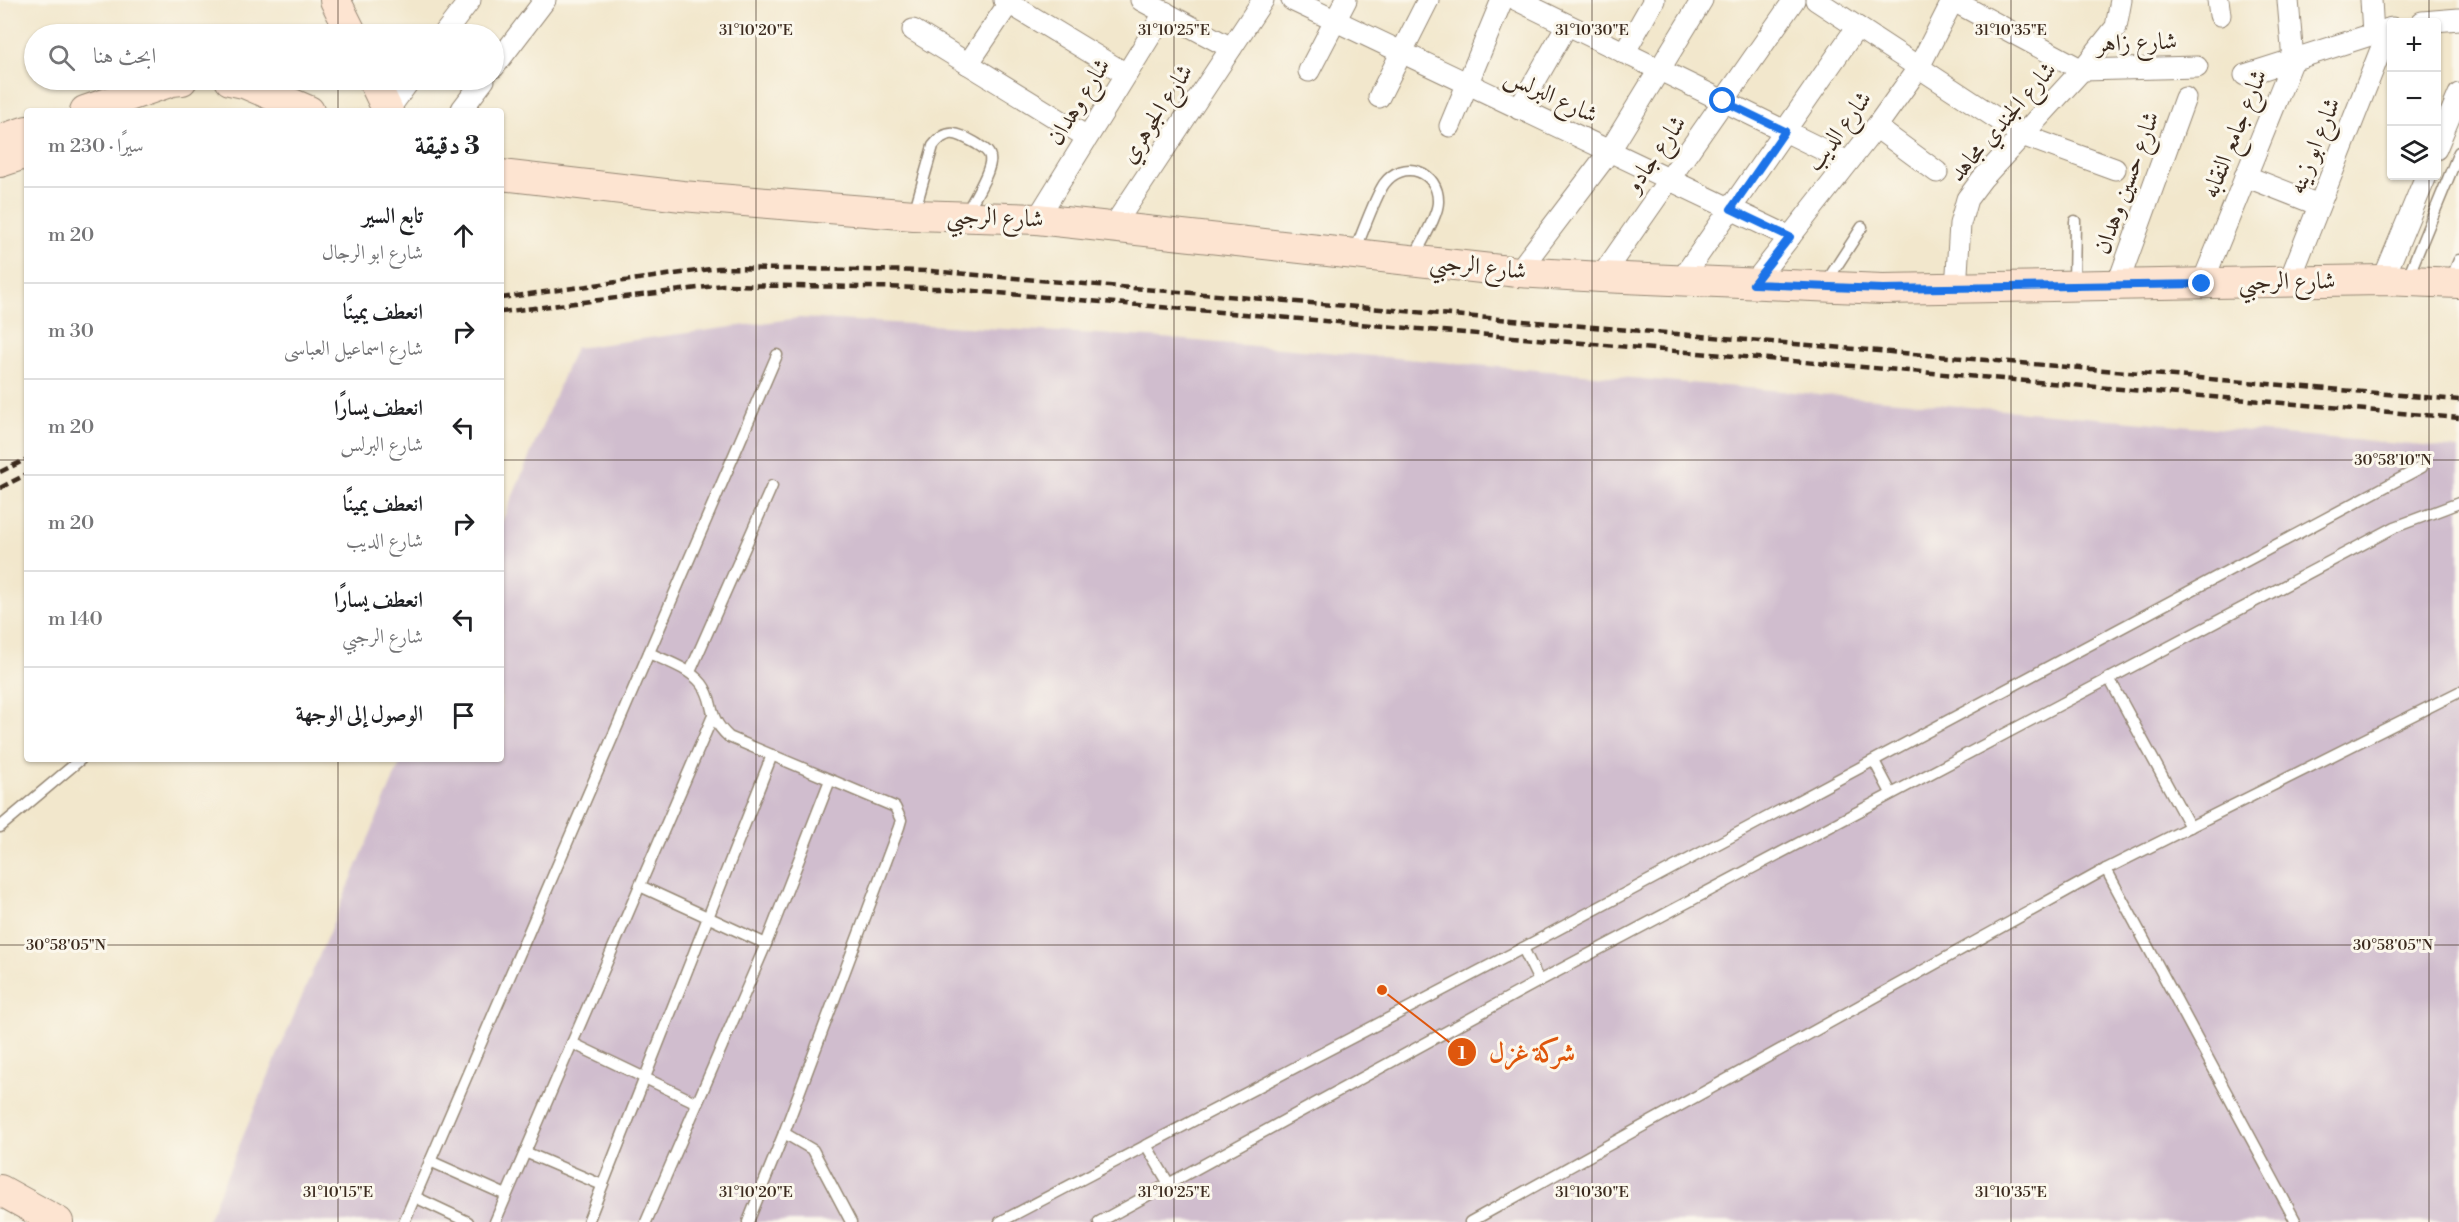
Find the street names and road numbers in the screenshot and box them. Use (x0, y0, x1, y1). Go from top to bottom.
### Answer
street label: شارع زاهر (2093, 27, 2178, 63)
street label: شارع وهدان (1040, 53, 1121, 153)
street label: شارع الجندي مجاهد (1943, 56, 2066, 191)
street label: شارع الجوهري (1114, 59, 1204, 172)
street label: شارع البرلس (1498, 61, 1602, 134)
street label: شارع جامع النقابه (2196, 65, 2280, 205)
street label: شارع الديب (1799, 85, 1882, 179)
street label: شارع ابو زينه (2282, 93, 2352, 200)
street label: شارع حسين وهدان (2087, 107, 2170, 260)
street label: شارع جادو (1617, 110, 1697, 203)
street label: شارع الرجبي (946, 201, 1044, 241)
street label: شارع الرجبي (1427, 247, 1528, 293)
street label: شارع الرجبي (2238, 266, 2336, 304)

